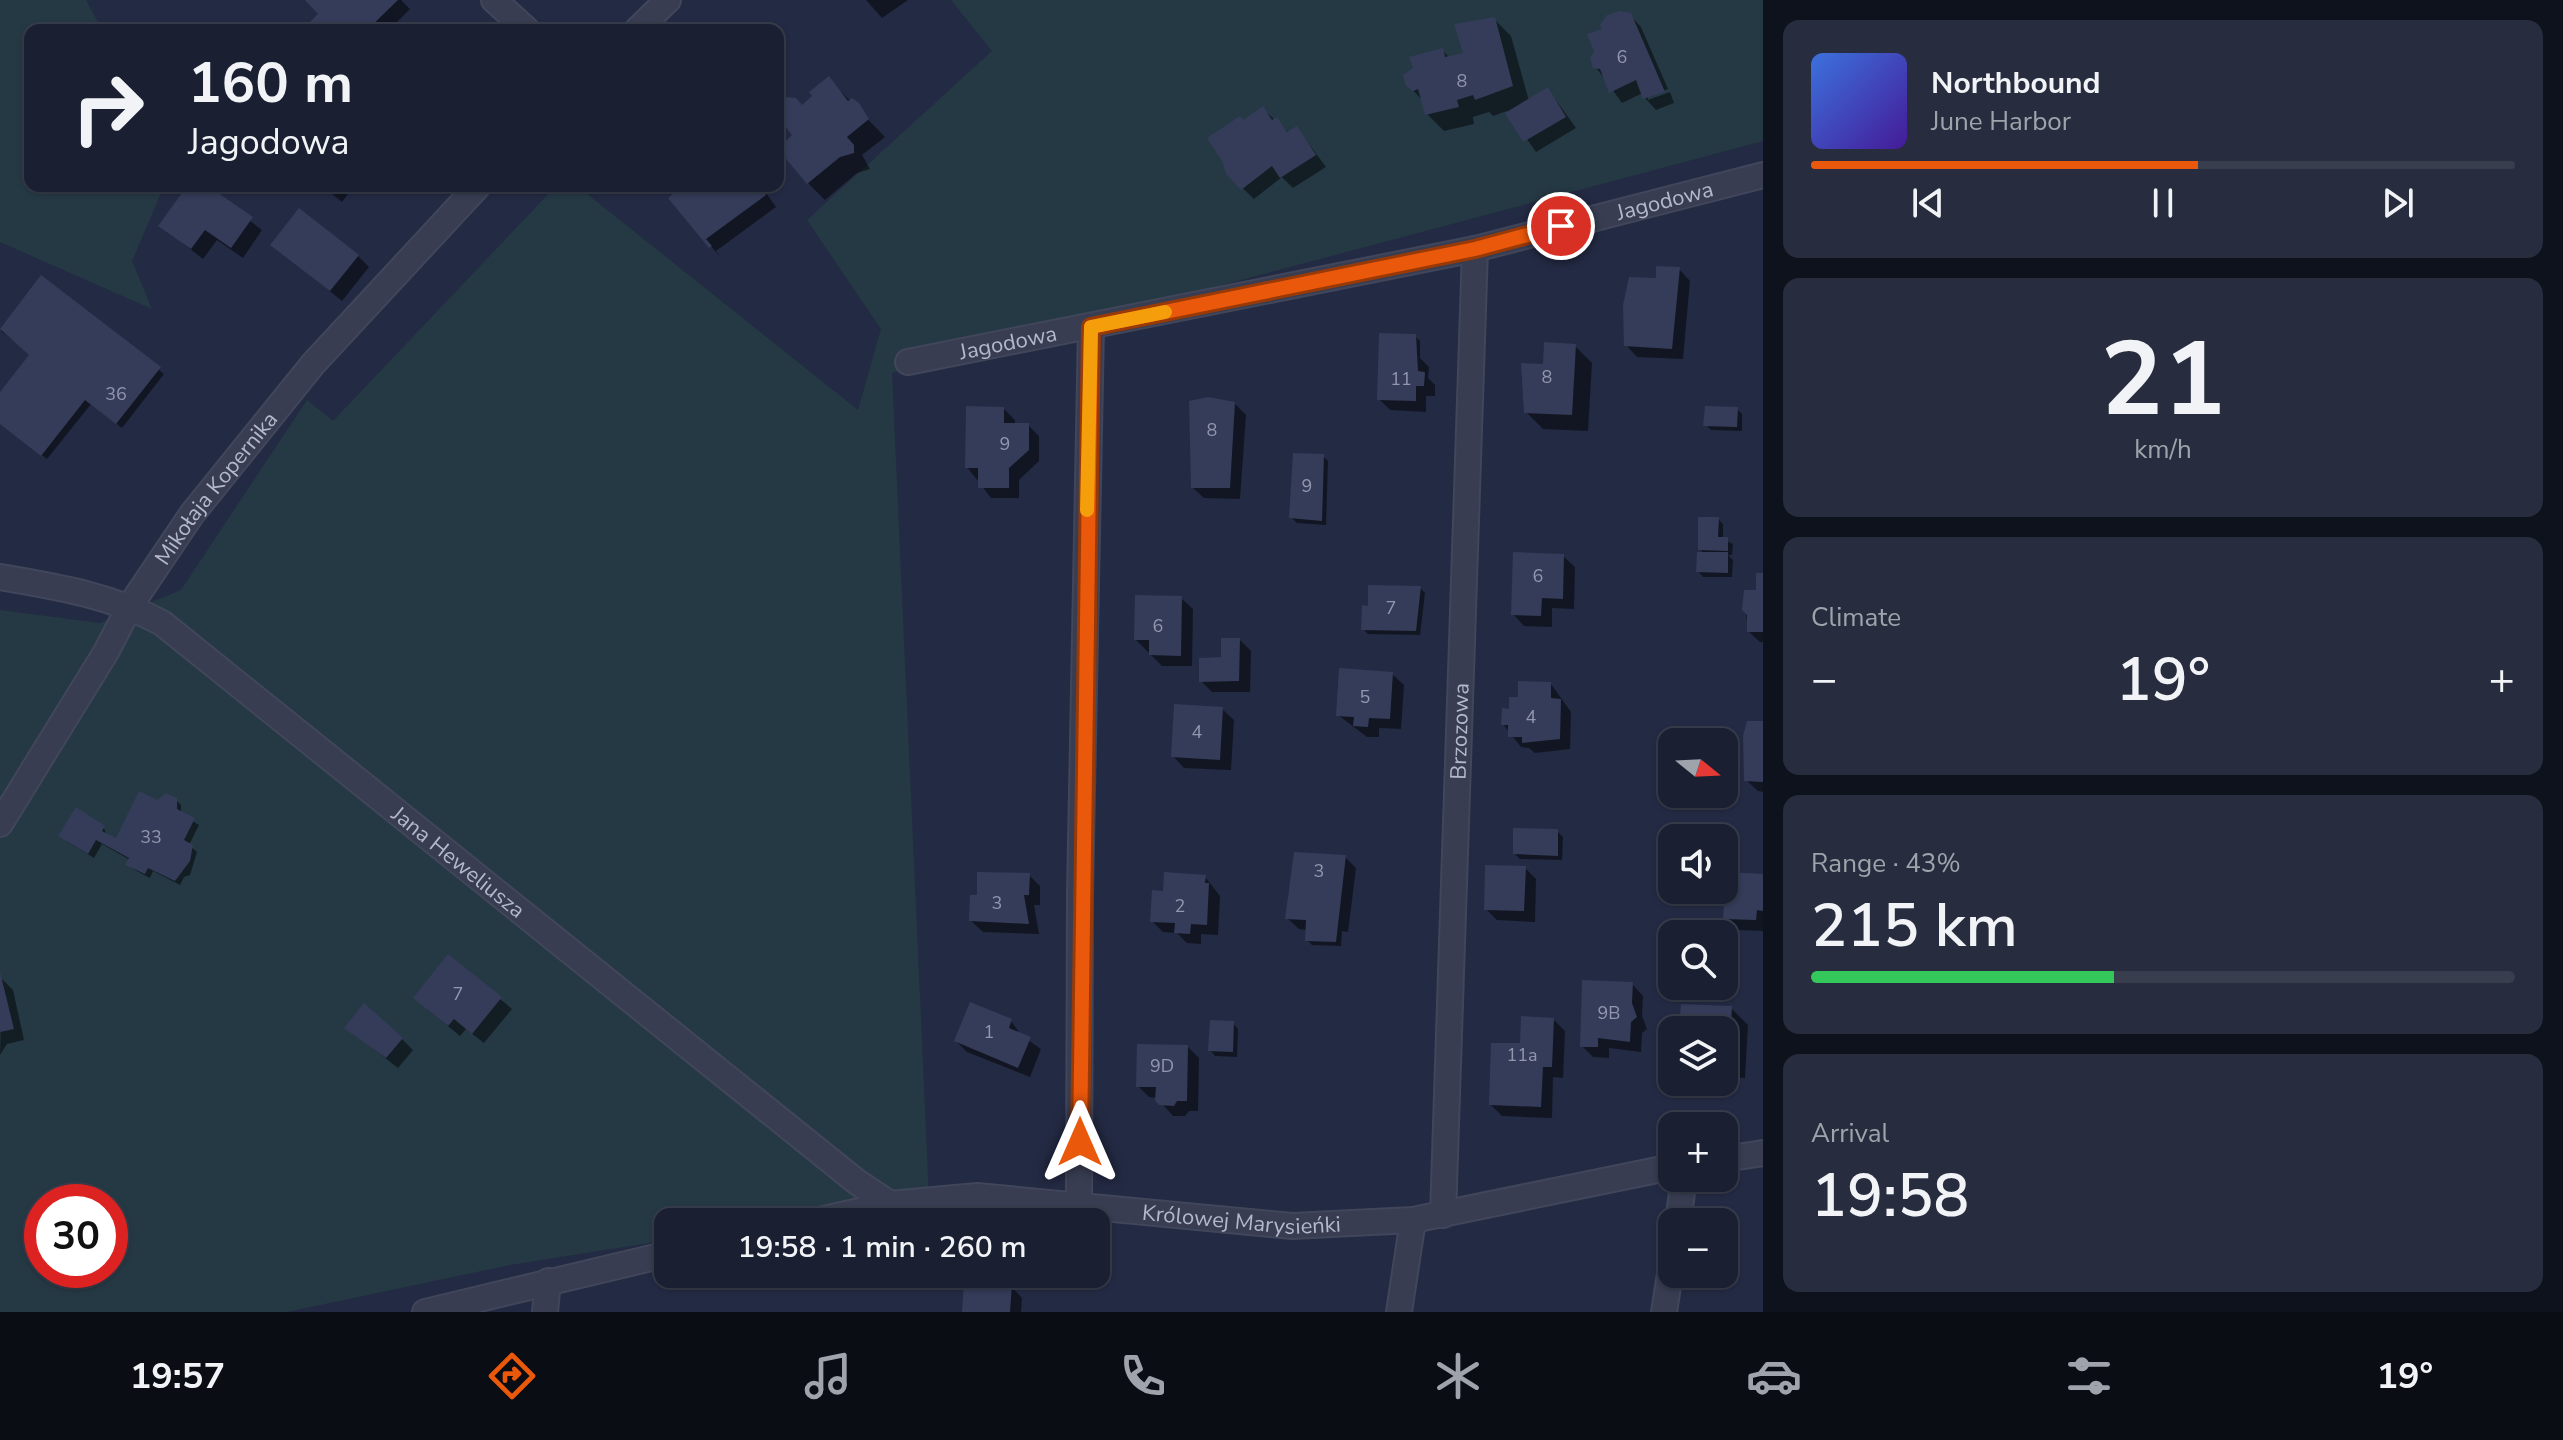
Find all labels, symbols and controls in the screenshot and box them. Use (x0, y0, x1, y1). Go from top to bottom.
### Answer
text: 160 m (188, 45, 353, 122)
house number: 6 (1617, 45, 1627, 69)
icon: right (56, 56, 160, 160)
text: Northbound (1931, 63, 2101, 104)
house number: 8 (1457, 69, 1467, 93)
text: June Harbor (1931, 104, 2071, 139)
text: Jagodowa (188, 118, 350, 167)
street label: Jagodowa (1612, 174, 1717, 228)
icon: previous (1906, 181, 1950, 225)
icon: pause (2141, 181, 2185, 225)
icon: next (2376, 181, 2420, 225)
pin (1527, 192, 1595, 260)
icon: arrive (1539, 204, 1583, 248)
text: 21 (2101, 309, 2225, 451)
street label: Jagodowa (956, 319, 1060, 368)
house number: 8 (1542, 365, 1552, 389)
house number: 11 (1390, 367, 1412, 391)
house number: 36 (105, 382, 127, 406)
street label: Mikołaja Kopernika (148, 405, 285, 571)
house number: 8 (1207, 418, 1217, 442)
house number: 9 (1000, 432, 1010, 456)
text: km/h (2134, 432, 2192, 467)
house number: 9 (1302, 474, 1312, 498)
house number: 6 (1533, 564, 1543, 588)
house number: 7 (1386, 596, 1396, 620)
text: Climate (1811, 600, 1901, 635)
house number: 6 (1153, 614, 1163, 638)
text: 19° (2116, 639, 2210, 721)
text: − (1811, 650, 1837, 710)
text: + (2489, 650, 2515, 710)
street label: Brzozowa (1443, 682, 1477, 780)
house number: 5 (1360, 685, 1370, 709)
house number: 4 (1526, 705, 1537, 729)
house number: 4 (1192, 720, 1203, 744)
north arrow (1658, 728, 1738, 808)
map controls (1658, 728, 1738, 1288)
street label: Jana Heweliusza (384, 799, 531, 925)
button: sound (1658, 824, 1738, 904)
house number: 33 (140, 825, 162, 849)
text: Range · 43% (1811, 846, 1961, 881)
house number: 3 (1314, 859, 1324, 883)
text: 215 km (1811, 885, 2018, 967)
house number: 3 (992, 891, 1002, 915)
house number: 2 (1175, 894, 1185, 918)
button: search (1658, 920, 1738, 1000)
house number: 7 (453, 982, 463, 1006)
house number: 9B (1598, 1001, 1620, 1025)
button: layers (1658, 1016, 1738, 1096)
house number: 1 (984, 1020, 994, 1044)
house number: 11a (1506, 1043, 1538, 1067)
house number: 9D (1150, 1054, 1174, 1078)
position arrow (1038, 1100, 1122, 1184)
button: + (1658, 1112, 1738, 1192)
text: Arrival (1811, 1116, 1889, 1151)
text: 19:58 (1811, 1155, 1969, 1237)
speed limit sign: 30 (24, 1184, 128, 1288)
street label: Królowej Marysieńki (1141, 1198, 1342, 1242)
button: − (1658, 1208, 1738, 1288)
text: 19:58 · 1 min · 260 m (737, 1227, 1027, 1268)
icon: directions (484, 1348, 540, 1404)
icon: music (800, 1348, 856, 1404)
icon: phone (1115, 1348, 1171, 1404)
icon: climate (1430, 1348, 1486, 1404)
icon: car (1746, 1348, 1802, 1404)
icon: filters (2061, 1348, 2117, 1404)
text: 19:57 (130, 1352, 225, 1401)
text: 19° (2376, 1352, 2433, 1401)

